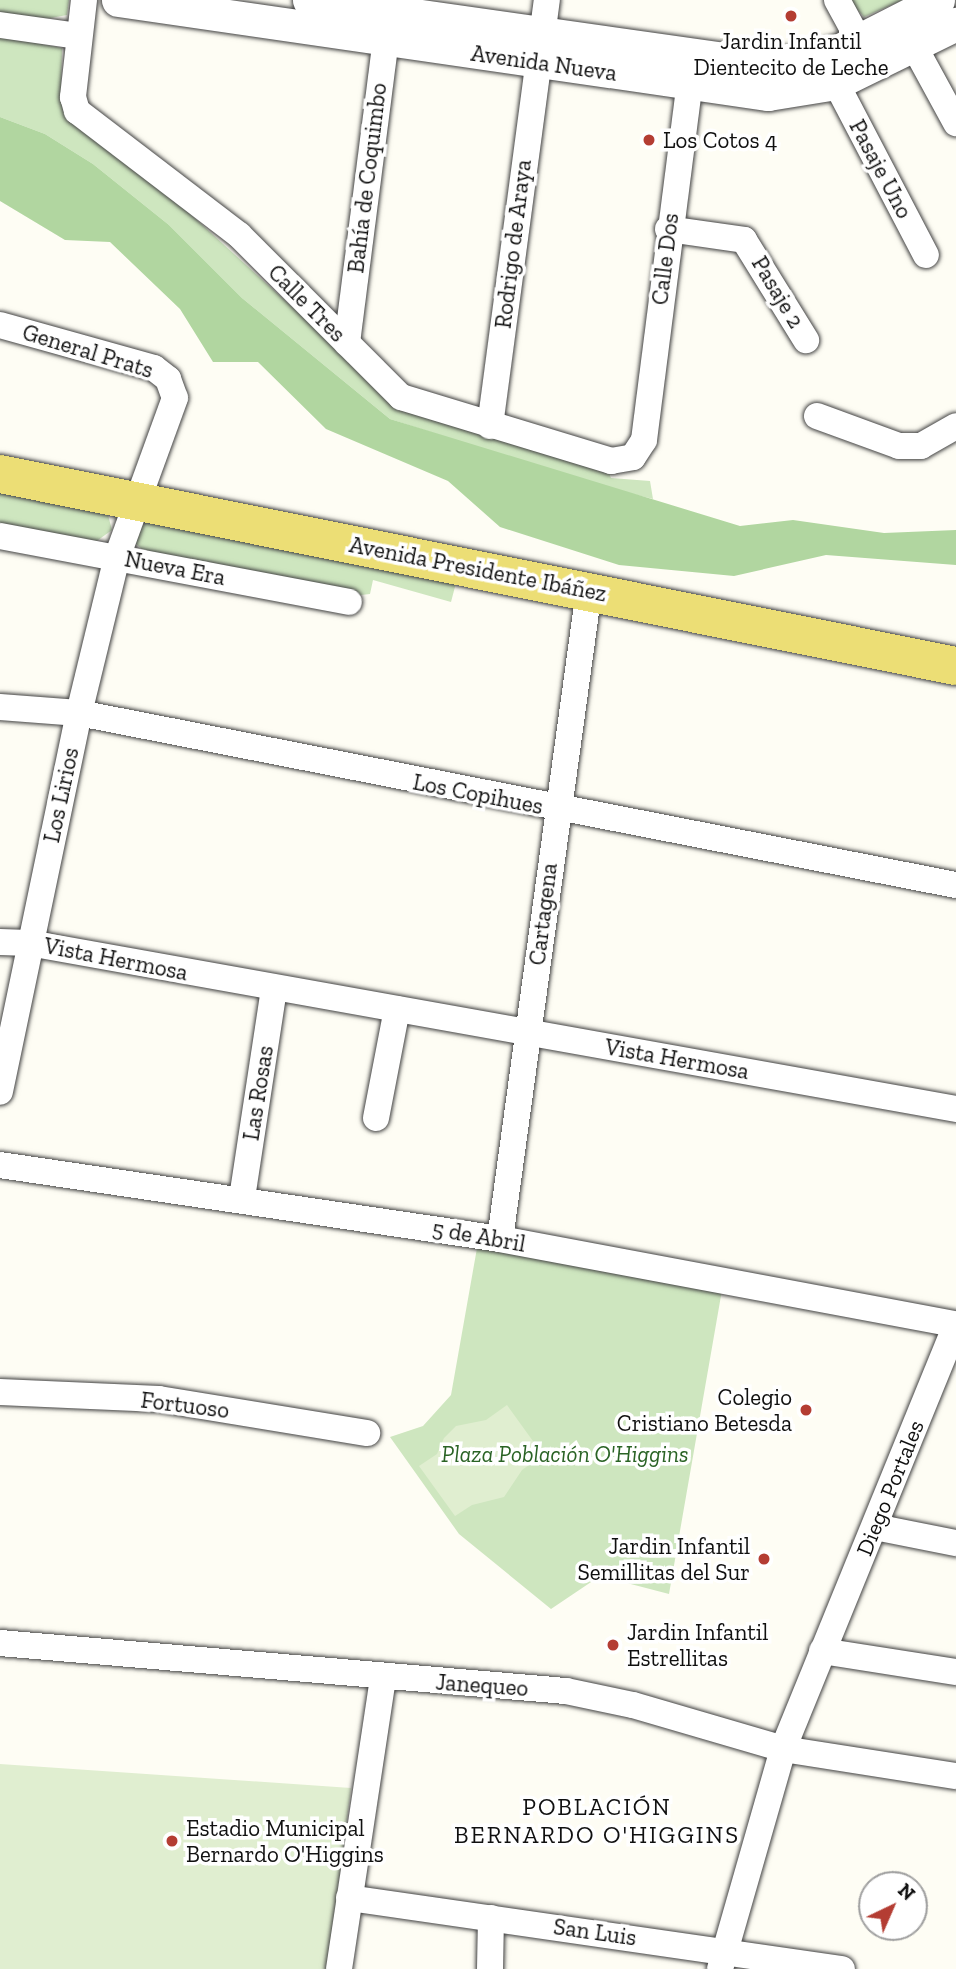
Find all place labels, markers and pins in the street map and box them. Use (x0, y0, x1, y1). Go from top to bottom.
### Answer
marker: Jardin Infantil Dientecito de Leche (783, 8, 799, 24)
place label: Jardin Infantil Dientecito de Leche (694, 27, 888, 81)
place label: Los Cotos 4 (663, 126, 777, 154)
marker: Los Cotos 4 (641, 132, 657, 148)
place label: Colegio Cristiano Betesda (617, 1383, 792, 1437)
marker: Colegio Cristiano Betesda (798, 1402, 814, 1418)
place label: Jardin Infantil Semillitas del Sur (577, 1532, 750, 1586)
marker: Jardin Infantil Semillitas del Sur (756, 1551, 772, 1567)
place label: Jardin Infantil Estrellitas (627, 1618, 768, 1672)
marker: Jardin Infantil Estrellitas (605, 1637, 621, 1653)
place label: Estadio Municipal Bernardo O'Higgins (186, 1814, 384, 1868)
marker: Estadio Municipal Bernardo O'Higgins (164, 1833, 180, 1849)

